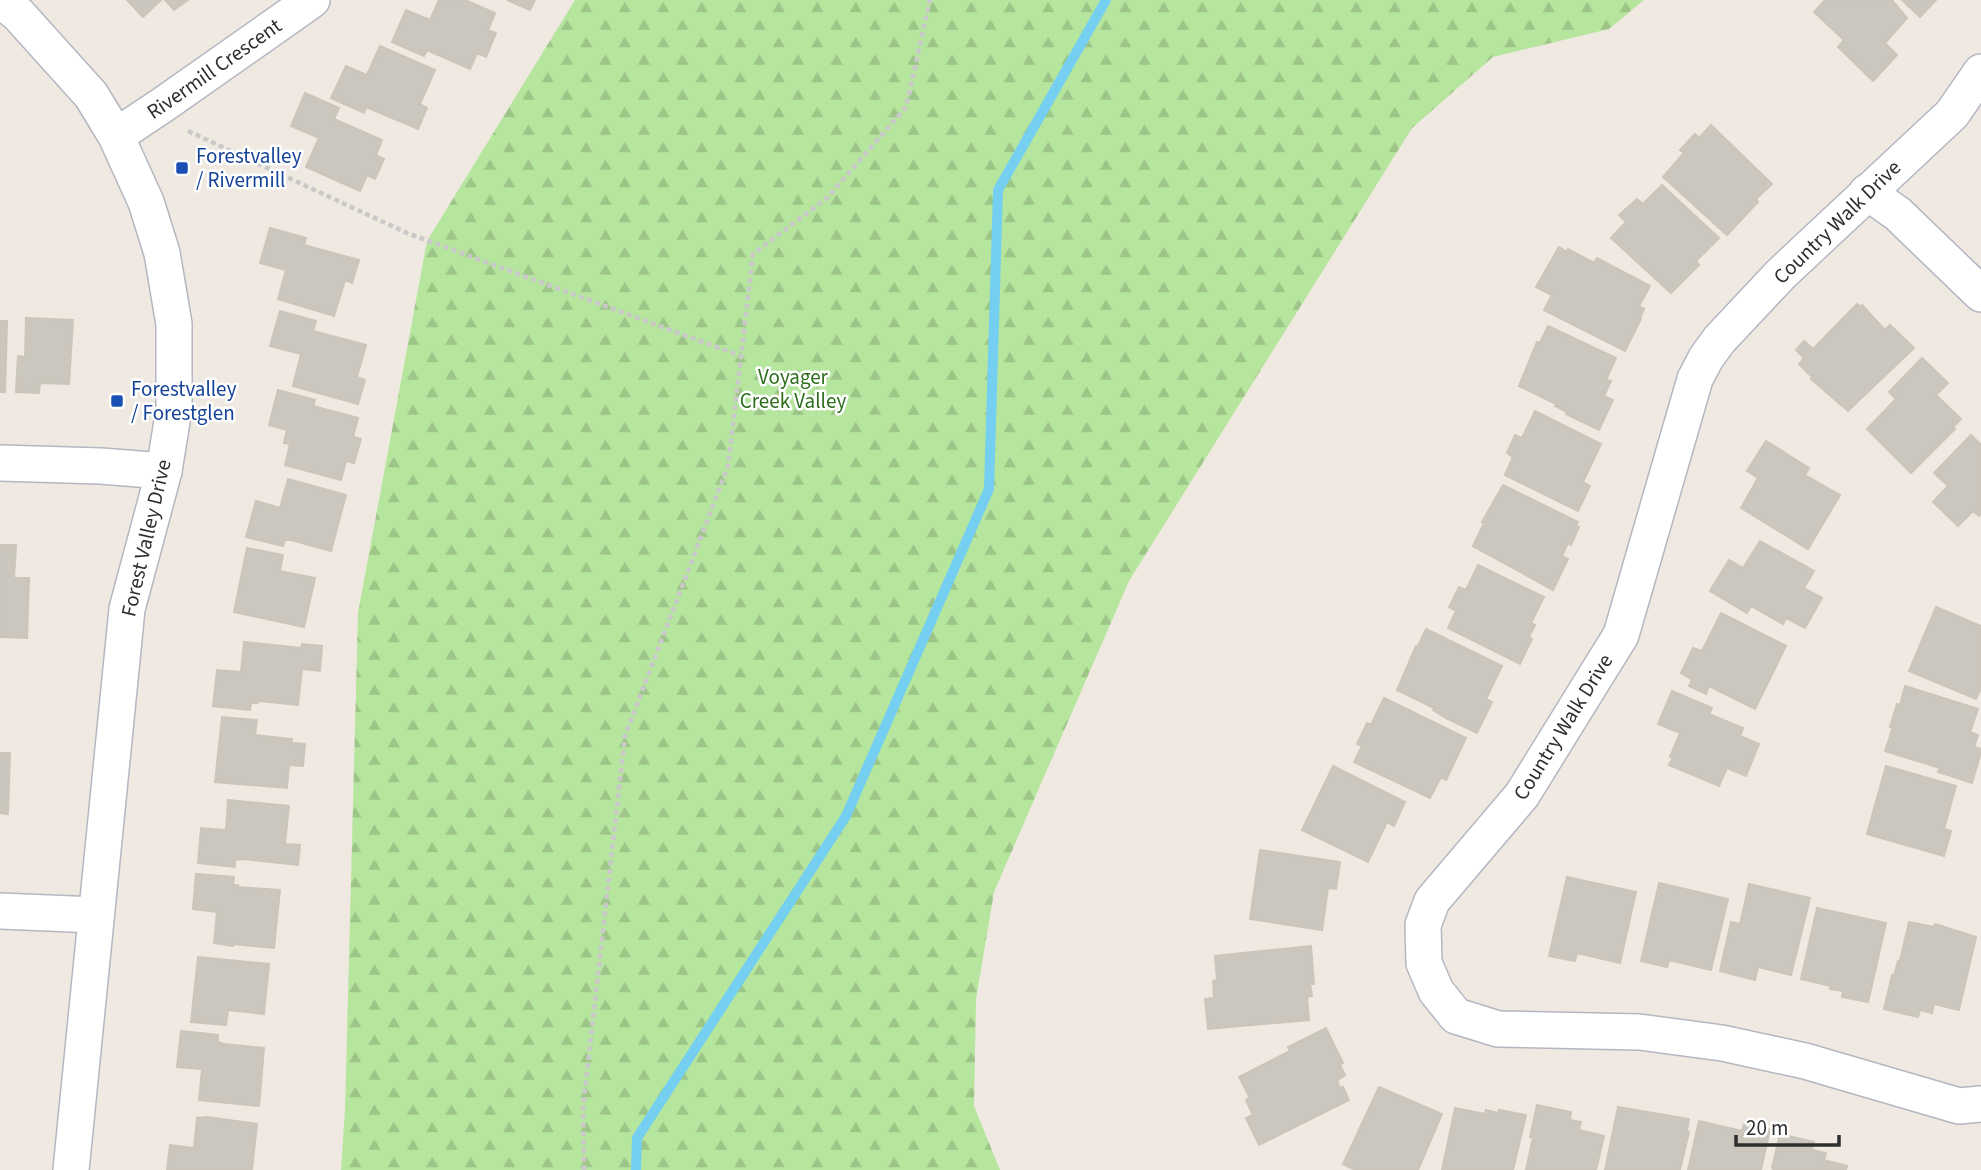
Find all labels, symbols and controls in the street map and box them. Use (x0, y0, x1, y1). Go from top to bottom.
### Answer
street label: Rivermill Crescent (141, 11, 288, 126)
place label: Forestvalley / Rivermill (196, 141, 302, 195)
street label: Country Walk Drive (1766, 153, 1908, 291)
marker: Forestvalley / Rivermill (174, 160, 190, 176)
park label: Voyager Creek Valley (740, 362, 846, 416)
place label: Forestvalley / Forestglen (131, 374, 237, 428)
marker: Forestvalley / Forestglen (109, 393, 125, 409)
street label: Forest Valley Drive (113, 457, 179, 619)
street label: Country Walk Drive (1506, 648, 1620, 806)
scale bar (1736, 1104, 1839, 1148)
text: 20 m (1746, 1113, 1788, 1143)

